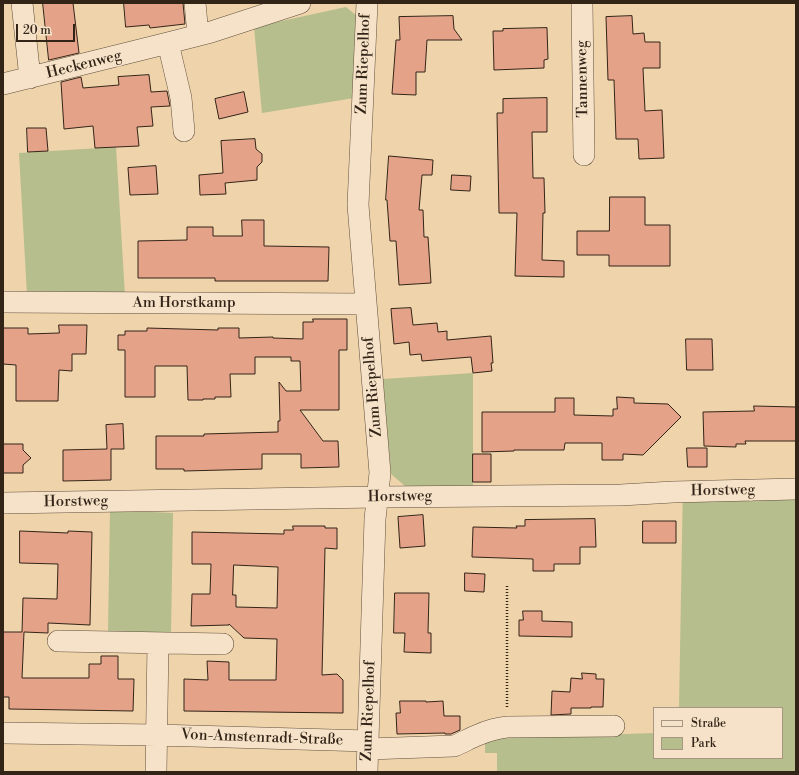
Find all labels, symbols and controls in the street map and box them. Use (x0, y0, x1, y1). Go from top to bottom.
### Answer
street label: Zum Riepelhof (353, 13, 375, 115)
scale bar (18, 16, 77, 42)
text: 20 m (23, 23, 51, 38)
street label: Tannenweg (573, 40, 593, 118)
street label: Heckenweg (44, 47, 124, 83)
street label: Am Horstkamp (132, 294, 236, 312)
street label: Zum Riepelhof (360, 336, 386, 438)
street label: Horstweg (691, 481, 755, 501)
street label: Horstweg (368, 487, 432, 507)
street label: Horstweg (44, 492, 108, 512)
street label: Zum Riepelhof (358, 660, 380, 762)
legend (653, 707, 783, 759)
text: Straße (691, 716, 726, 731)
street label: Von-Amstenradt-Straße (181, 726, 343, 750)
text: Park (691, 736, 716, 751)

